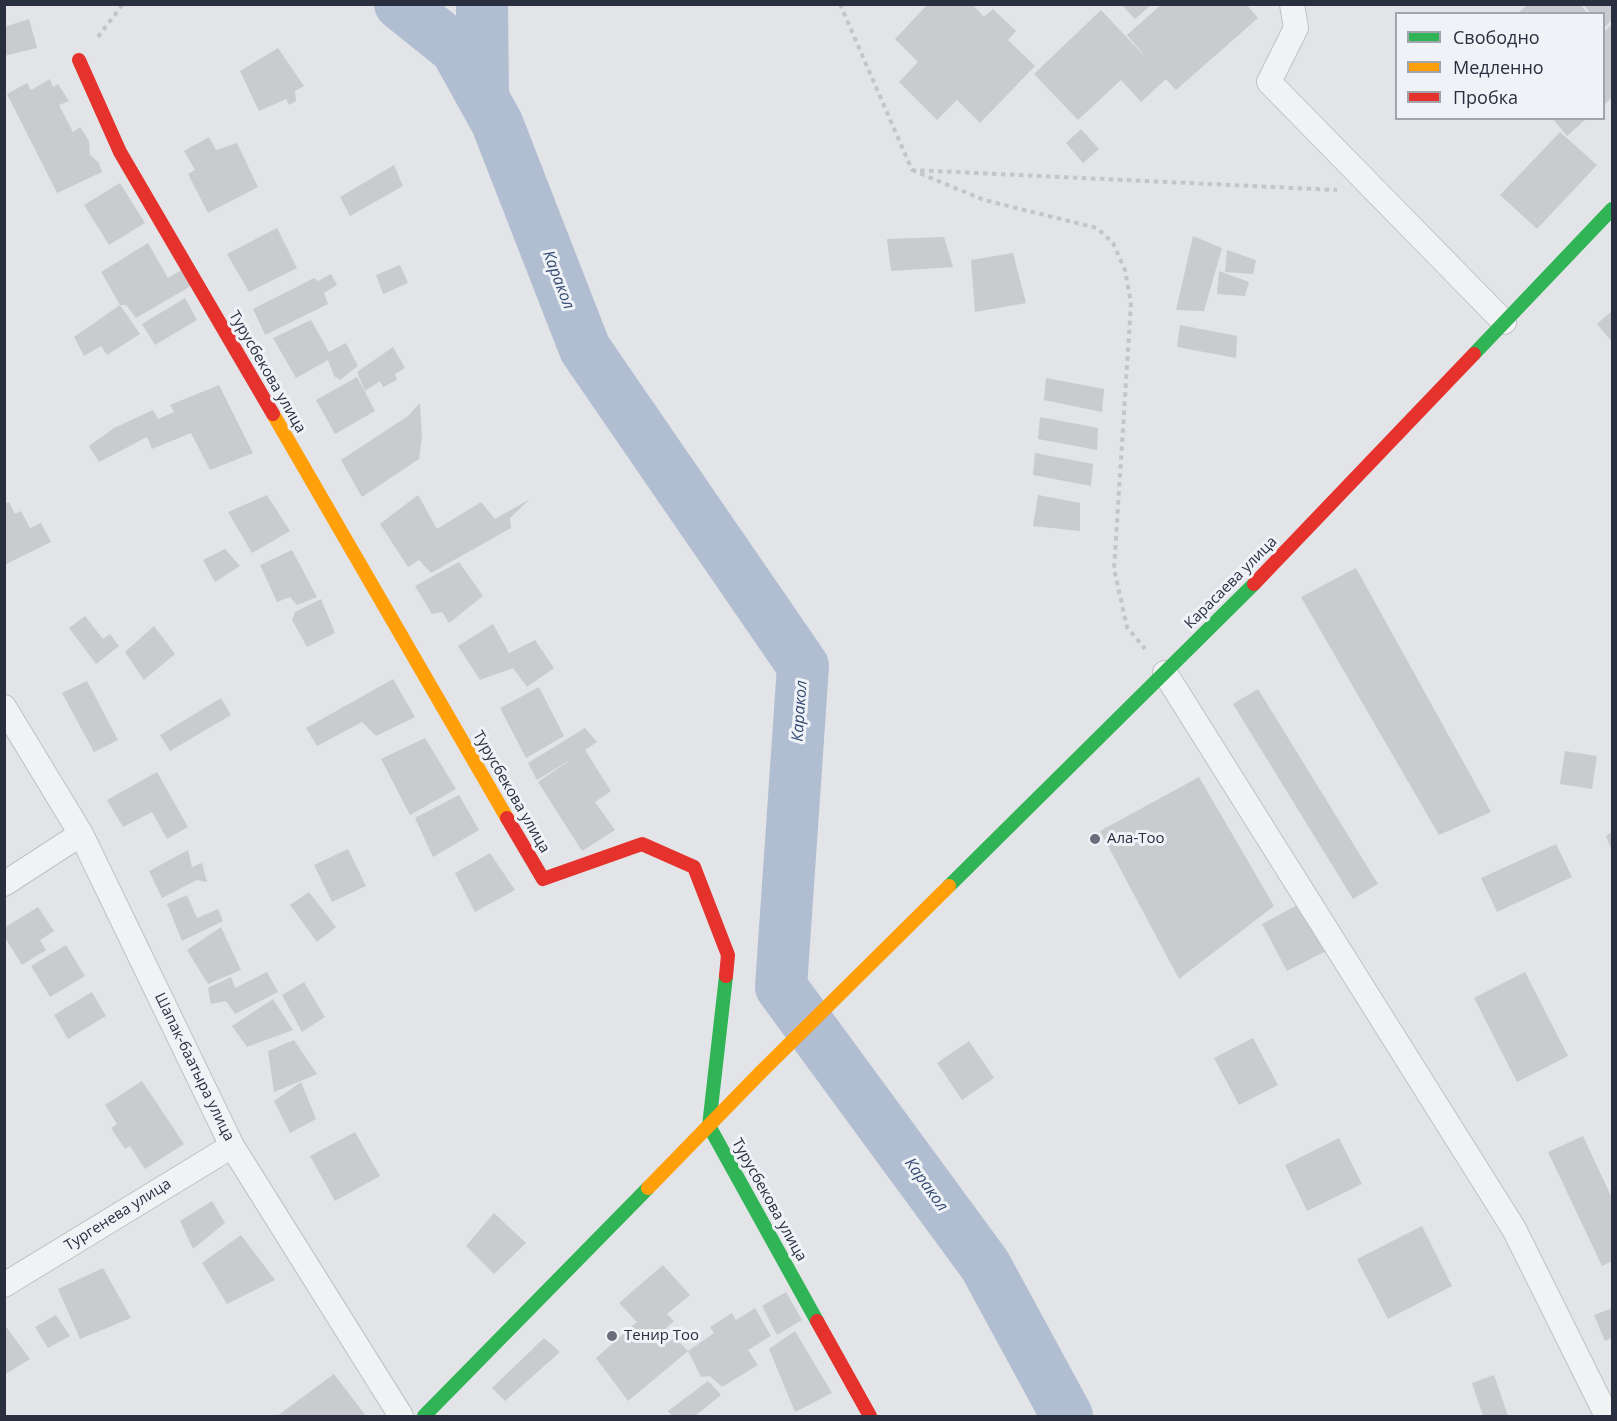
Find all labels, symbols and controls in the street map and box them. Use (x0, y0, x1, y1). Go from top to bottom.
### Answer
legend (1395, 12, 1605, 120)
text: Свободно (1453, 25, 1540, 49)
text: Медленно (1453, 55, 1544, 79)
text: Пробка (1453, 85, 1518, 109)
water label: Каракол (538, 248, 578, 312)
street label: Турусбекова улица (225, 308, 309, 436)
street label: Карасаева улица (1181, 533, 1281, 633)
water label: Каракол (788, 680, 812, 742)
street label: Турусбекова улица (469, 728, 553, 856)
place label: Ала-Тоо (1107, 830, 1165, 848)
marker: Ала-Тоо (1088, 832, 1102, 846)
street label: Шапак-баатыра улица (150, 990, 238, 1144)
street label: Турусбекова улица (728, 1135, 810, 1265)
water label: Каракол (900, 1154, 952, 1216)
street label: Тургенева улица (62, 1175, 174, 1255)
place label: Тенир Тоо (624, 1327, 699, 1345)
marker: Тенир Тоо (605, 1329, 619, 1343)

